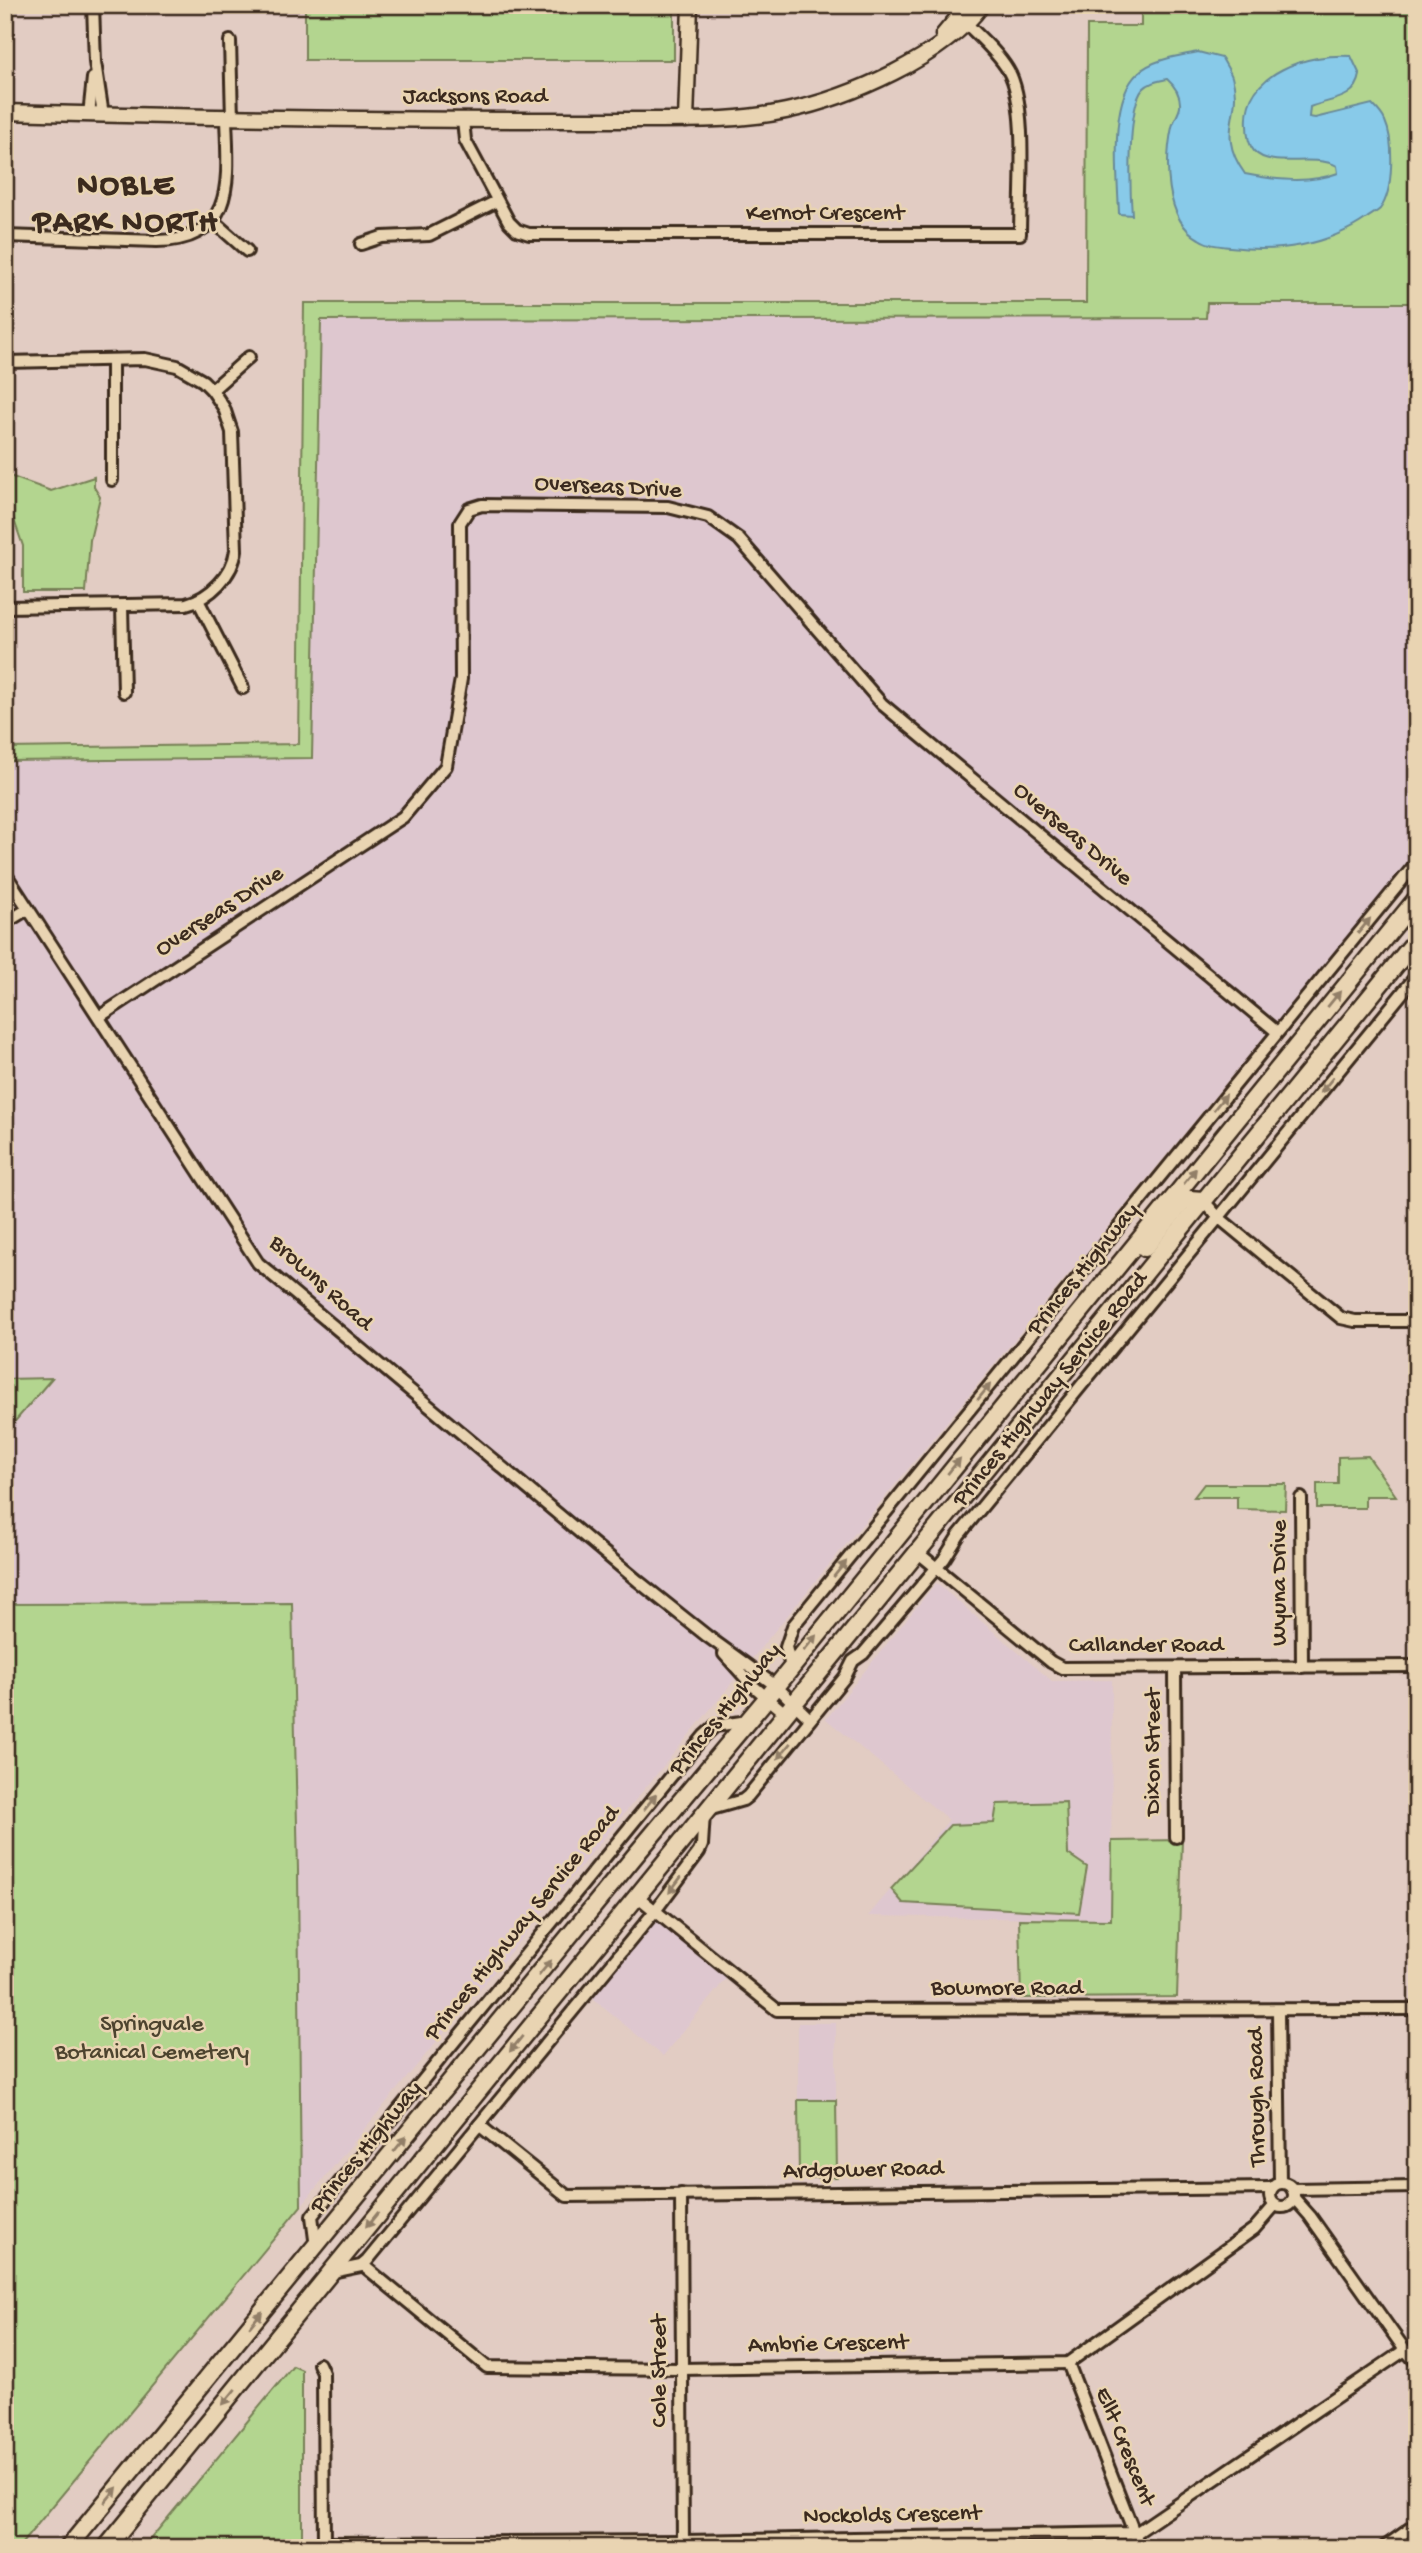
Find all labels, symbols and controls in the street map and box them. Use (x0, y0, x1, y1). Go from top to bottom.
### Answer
street label: Jacksons Road (403, 83, 549, 112)
district label: NOBLE PARK NORTH (31, 168, 219, 243)
street label: Kernot Crescent (746, 200, 906, 229)
street label: Overseas Drive (534, 470, 683, 506)
street label: Overseas Drive (1006, 777, 1138, 894)
street label: Overseas Drive (150, 859, 290, 964)
one-way arrow (1357, 917, 1372, 935)
one-way arrow (1326, 991, 1341, 1008)
one-way arrow (1320, 1076, 1335, 1093)
one-way arrow (1213, 1093, 1228, 1111)
one-way arrow (1182, 1167, 1197, 1184)
street label: Princes Highway (1021, 1198, 1147, 1343)
street label: Browns Road (261, 1229, 380, 1340)
street label: Princes Highway Service Road (946, 1265, 1156, 1514)
one-way arrow (976, 1384, 991, 1401)
one-way arrow (946, 1457, 961, 1475)
street label: Wyuna Drive (1266, 1519, 1295, 1646)
one-way arrow (832, 1560, 847, 1577)
street label: Callander Road (1069, 1632, 1225, 1661)
one-way arrow (803, 1634, 818, 1652)
street label: Princes Highway (663, 1638, 789, 1783)
street label: Dixon Street (1140, 1686, 1169, 1818)
one-way arrow (776, 1742, 791, 1760)
one-way arrow (642, 1794, 657, 1812)
street label: Princes Highway Service Road (418, 1799, 628, 2048)
one-way arrow (669, 1876, 683, 1894)
one-way arrow (537, 1959, 552, 1976)
street label: Bowmore Road (930, 1975, 1085, 2004)
park label: Springvale Botanical Cemetery (54, 2011, 249, 2068)
street label: Through Road (1242, 2025, 1274, 2169)
one-way arrow (509, 2034, 524, 2052)
street label: Princes Highway (304, 2076, 430, 2221)
one-way arrow (393, 2135, 408, 2153)
street label: Ardgower Road (783, 2155, 945, 2187)
one-way arrow (365, 2211, 380, 2229)
one-way arrow (248, 2311, 263, 2328)
street label: Cole Street (646, 2312, 675, 2427)
street label: Ambrie Crescent (748, 2329, 910, 2361)
street label: Ellt Crescent (1087, 2383, 1162, 2513)
one-way arrow (222, 2388, 237, 2405)
one-way arrow (104, 2487, 119, 2505)
street label: Nockolds Crescent (803, 2500, 983, 2532)

